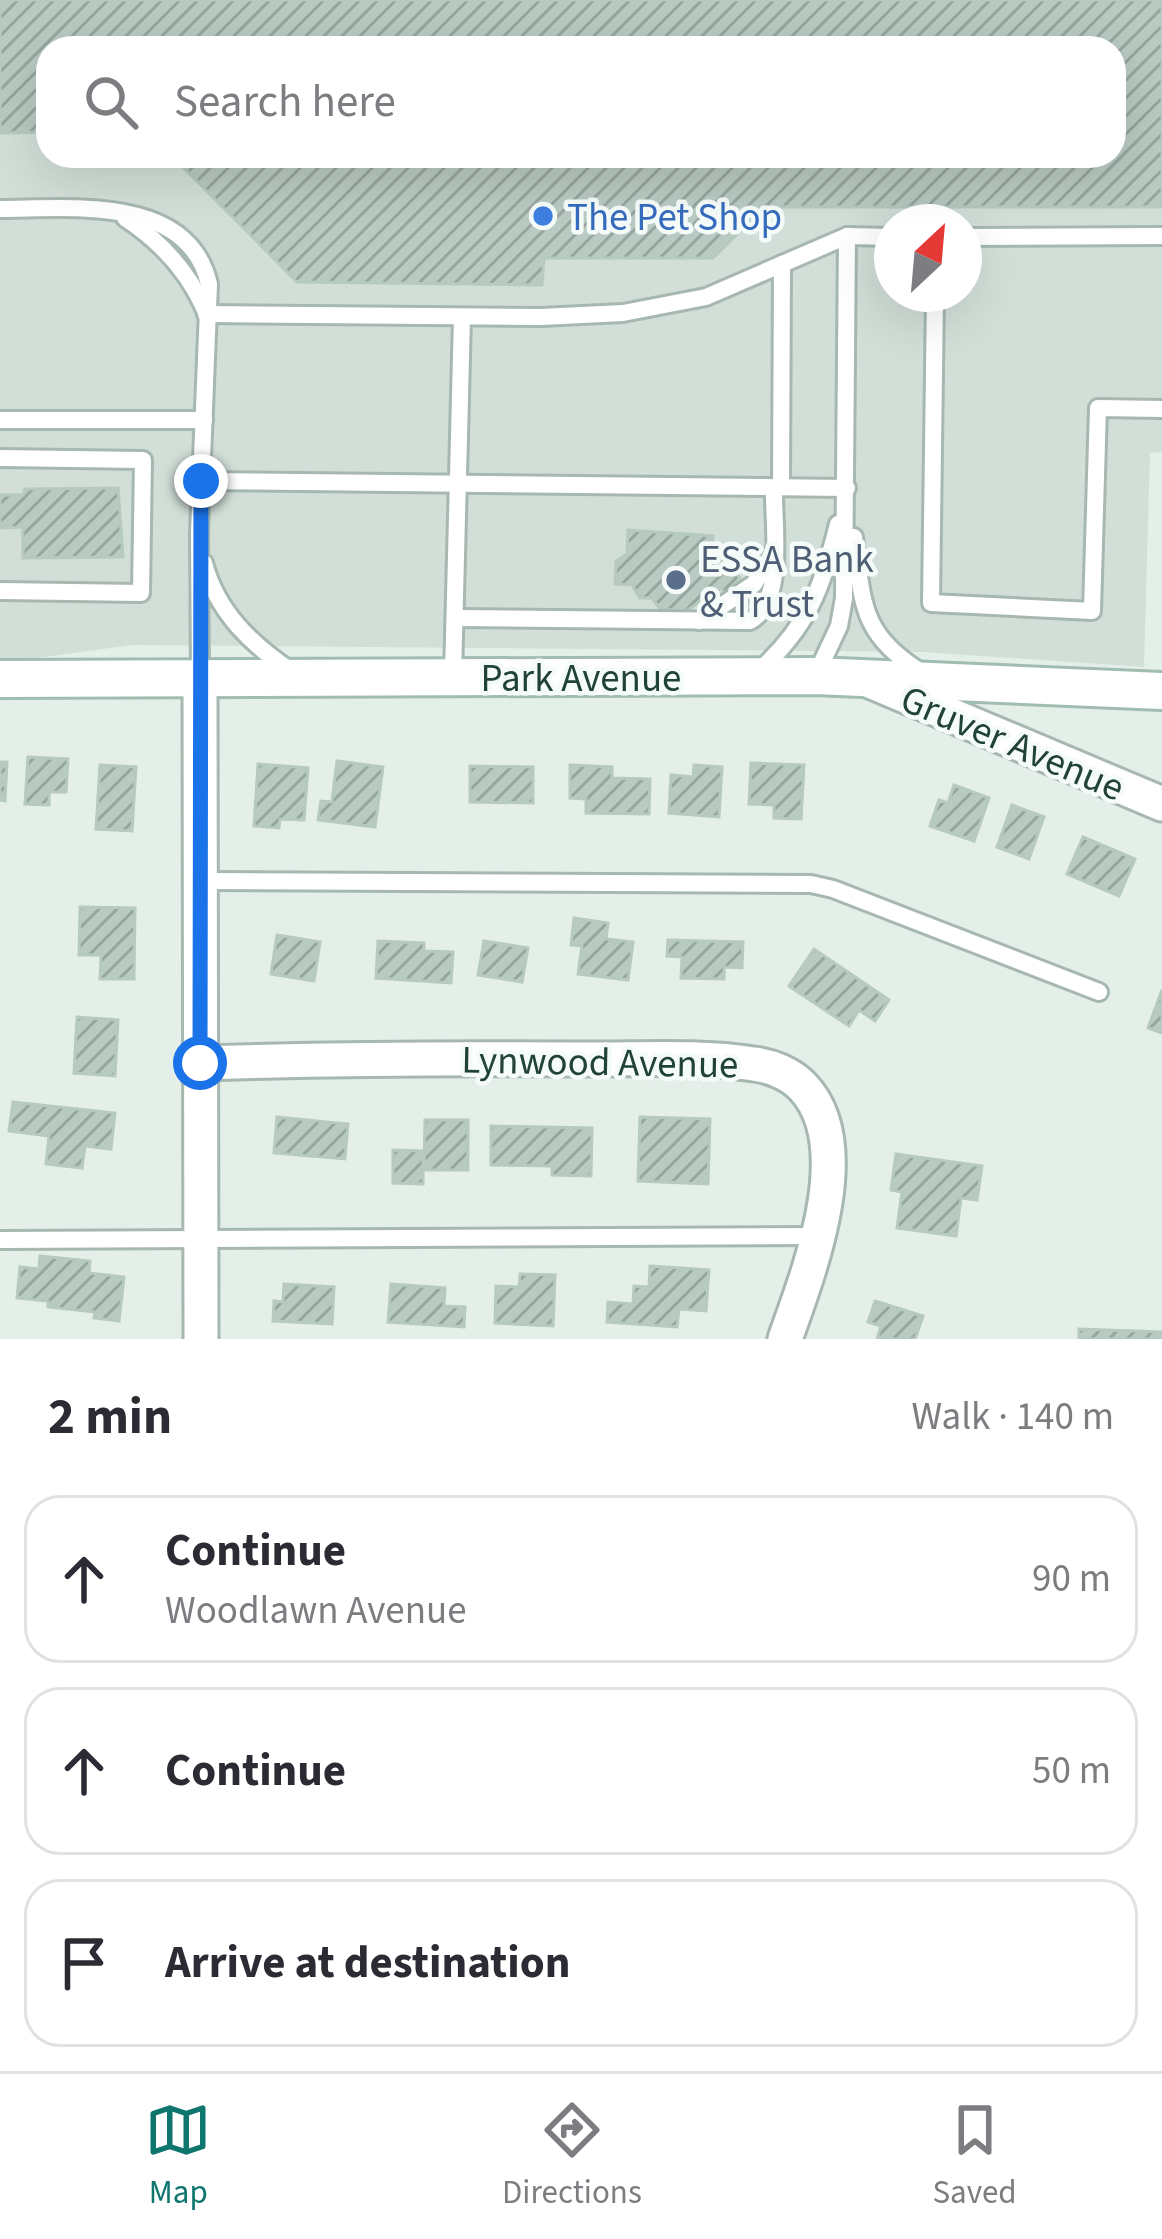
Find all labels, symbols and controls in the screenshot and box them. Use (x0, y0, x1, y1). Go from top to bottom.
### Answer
search box (36, 36, 1126, 168)
icon: search (78, 69, 144, 135)
text: Search here (174, 70, 396, 134)
place label: The Pet Shop (567, 190, 782, 246)
marker: The Pet Shop (530, 203, 556, 229)
north arrow (874, 204, 982, 312)
route end (174, 454, 228, 508)
place label: ESSA Bank & Trust (700, 532, 874, 633)
marker: ESSA Bank & Trust (663, 567, 689, 593)
street label: Park Avenue (481, 651, 681, 707)
street label: Gruver Avenue (892, 672, 1133, 816)
street label: Lynwood Avenue (461, 1033, 739, 1093)
route start (173, 1036, 227, 1090)
text: 2 min (48, 1381, 172, 1453)
text: Walk · 140 m (911, 1389, 1114, 1445)
text: Continue (165, 1519, 346, 1583)
icon: ahead (51, 1546, 117, 1612)
text: 90 m (1032, 1551, 1111, 1607)
text: Woodlawn Avenue (165, 1583, 467, 1639)
icon: ahead (51, 1738, 117, 1804)
text: Continue (165, 1739, 346, 1803)
text: 50 m (1032, 1743, 1111, 1799)
icon: arrive (51, 1930, 117, 1996)
text: Arrive at destination (165, 1931, 570, 1995)
tab: Map (145, 2097, 211, 2216)
tab: Directions (502, 2097, 642, 2216)
tab: Saved (932, 2097, 1017, 2216)

